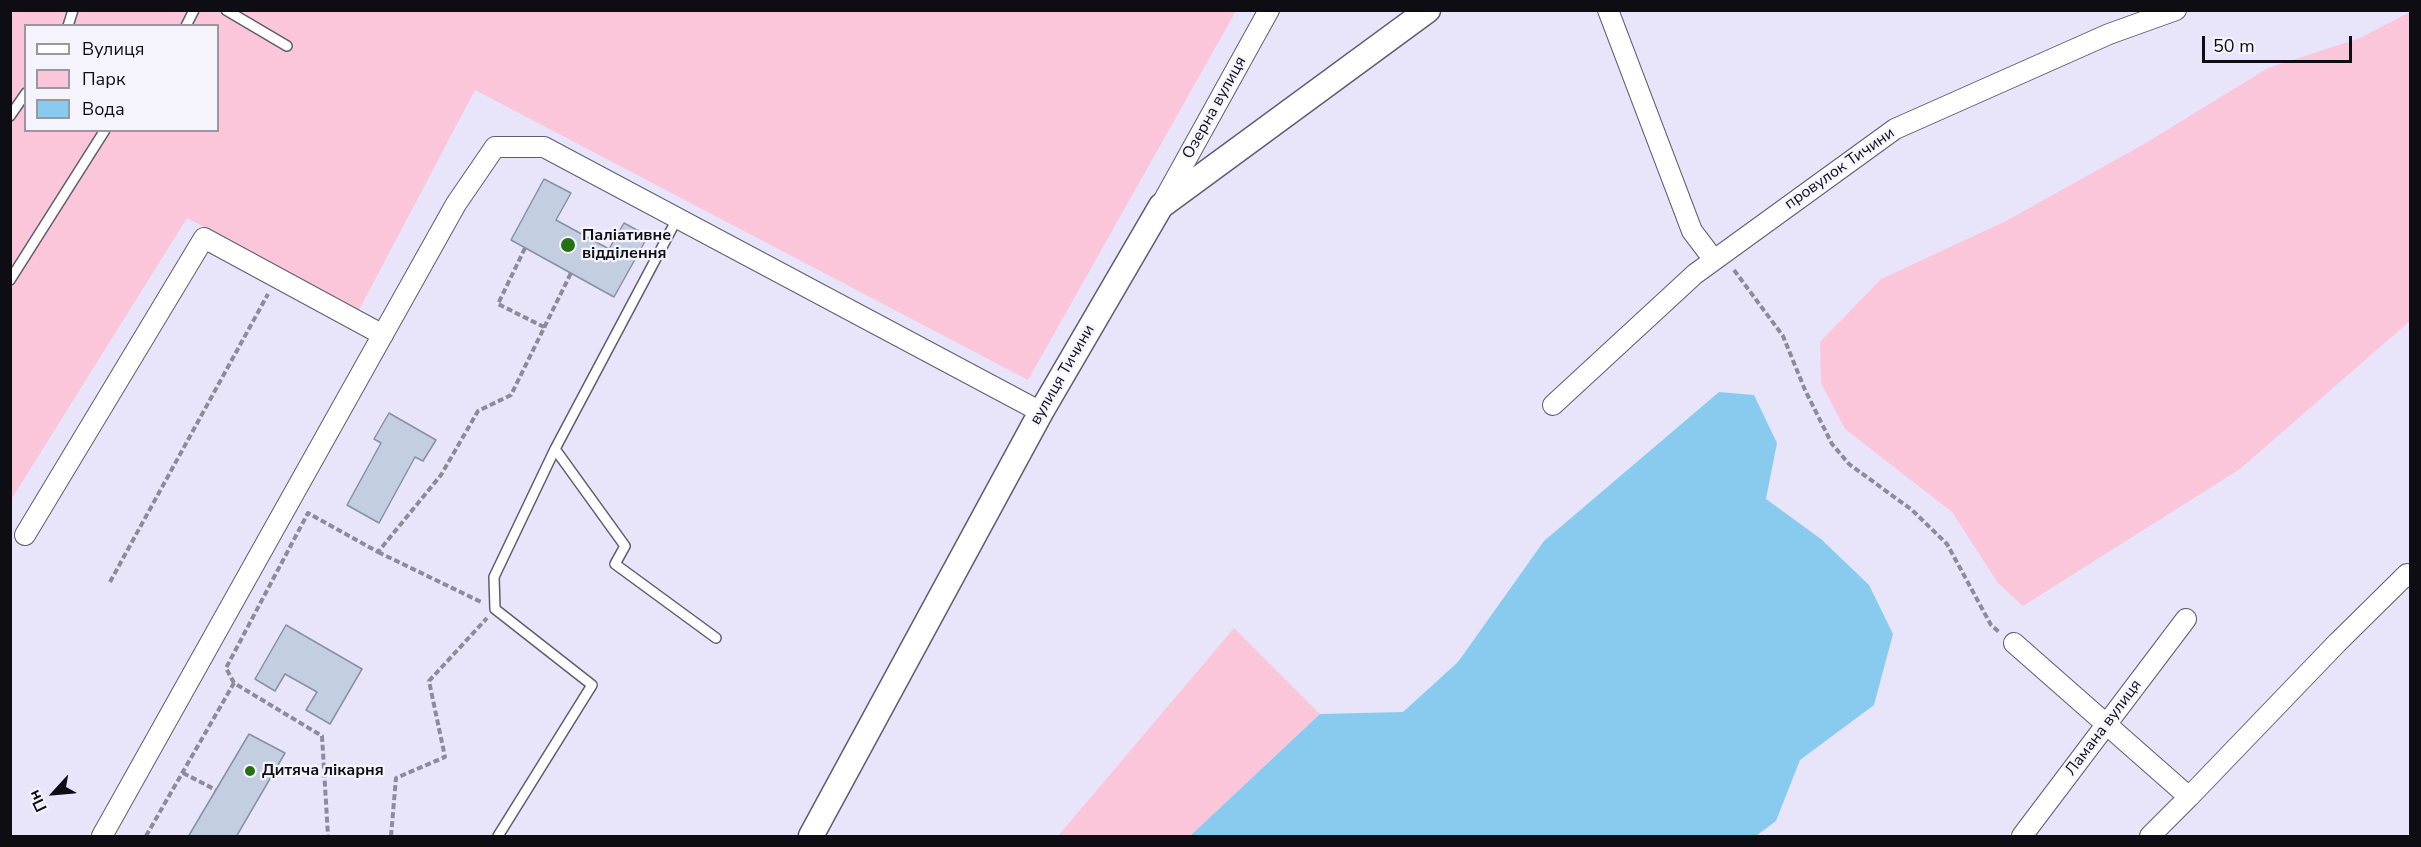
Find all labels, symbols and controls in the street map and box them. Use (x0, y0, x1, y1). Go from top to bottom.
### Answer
legend (24, 24, 219, 132)
scale bar (2205, 24, 2355, 62)
text: 50 m (2213, 34, 2255, 58)
text: Вулиця (82, 37, 144, 61)
street label: Озерна вулиця (1179, 54, 1251, 162)
text: Парк (82, 67, 125, 91)
text: Вода (82, 97, 125, 121)
street label: провулок Тичини (1781, 124, 1899, 214)
place label: Паліативне відділення (582, 226, 671, 264)
marker: Паліативне відділення (559, 236, 577, 254)
street label: вулиця Тичини (1027, 322, 1099, 428)
street label: Ламана вулиця (2062, 676, 2146, 780)
place label: Дитяча лікарня (262, 761, 384, 781)
north arrow (24, 763, 84, 823)
marker: Дитяча лікарня (243, 764, 257, 778)
text: Пн (23, 786, 53, 816)

